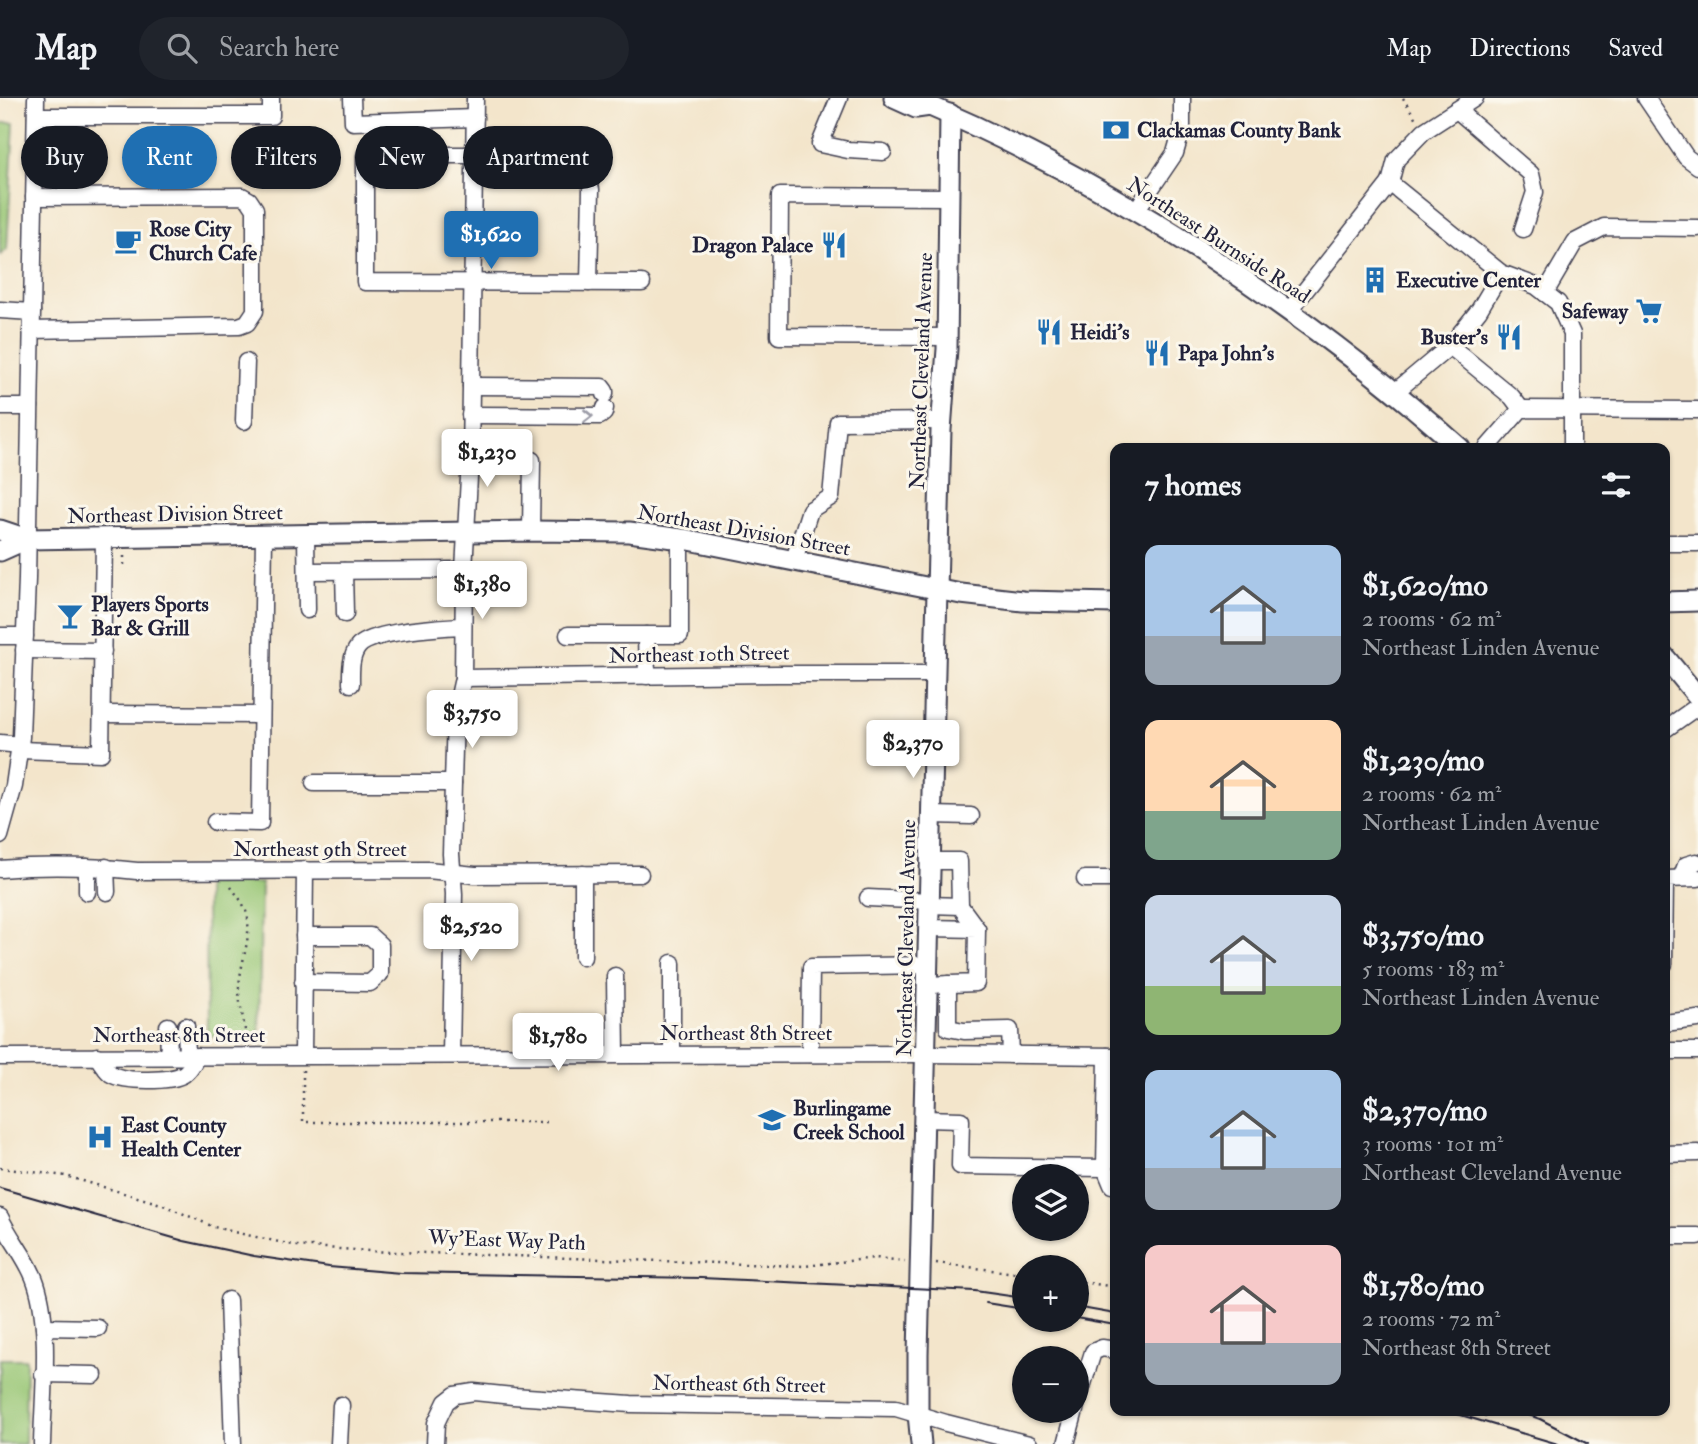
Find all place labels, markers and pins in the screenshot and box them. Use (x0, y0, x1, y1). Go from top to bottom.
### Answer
bank icon: Clackamas County Bank (1101, 115, 1131, 145)
place label: Clackamas County Bank (1137, 117, 1342, 144)
pin: $1,620 (434, 212, 548, 271)
place label: Rose City Church Cafe (149, 216, 257, 267)
cafe icon: Rose City Church Cafe (113, 226, 143, 256)
restaurant icon: Dragon Palace (819, 230, 849, 260)
place label: Dragon Palace (692, 232, 813, 259)
building icon: Executive Center (1360, 265, 1390, 295)
place label: Executive Center (1396, 267, 1542, 294)
supermarket icon: Safeway (1634, 296, 1664, 326)
place label: Safeway (1562, 298, 1629, 325)
restaurant icon: Heidi's (1034, 317, 1064, 347)
place label: Heidi's (1070, 319, 1129, 346)
restaurant icon: Buster's (1494, 322, 1524, 352)
place label: Buster's (1420, 324, 1488, 351)
restaurant icon: Papa John's (1142, 338, 1172, 368)
place label: Papa John's (1178, 340, 1274, 367)
pin: $1,230 (430, 430, 544, 489)
pin: $1,380 (425, 561, 539, 621)
place label: Players Sports Bar & Grill (91, 591, 209, 642)
bar icon: Players Sports Bar & Grill (55, 601, 85, 631)
pin: $3,750 (415, 690, 529, 750)
pin: $2,370 (856, 720, 970, 780)
pin: $2,520 (414, 904, 528, 963)
pin: $1,780 (501, 1014, 615, 1073)
place label: Burlingame Creek School (793, 1095, 905, 1146)
school or university icon: Burlingame Creek School (757, 1105, 787, 1135)
place label: East County Health Center (121, 1112, 242, 1163)
hospital icon: East County Health Center (85, 1122, 115, 1152)

